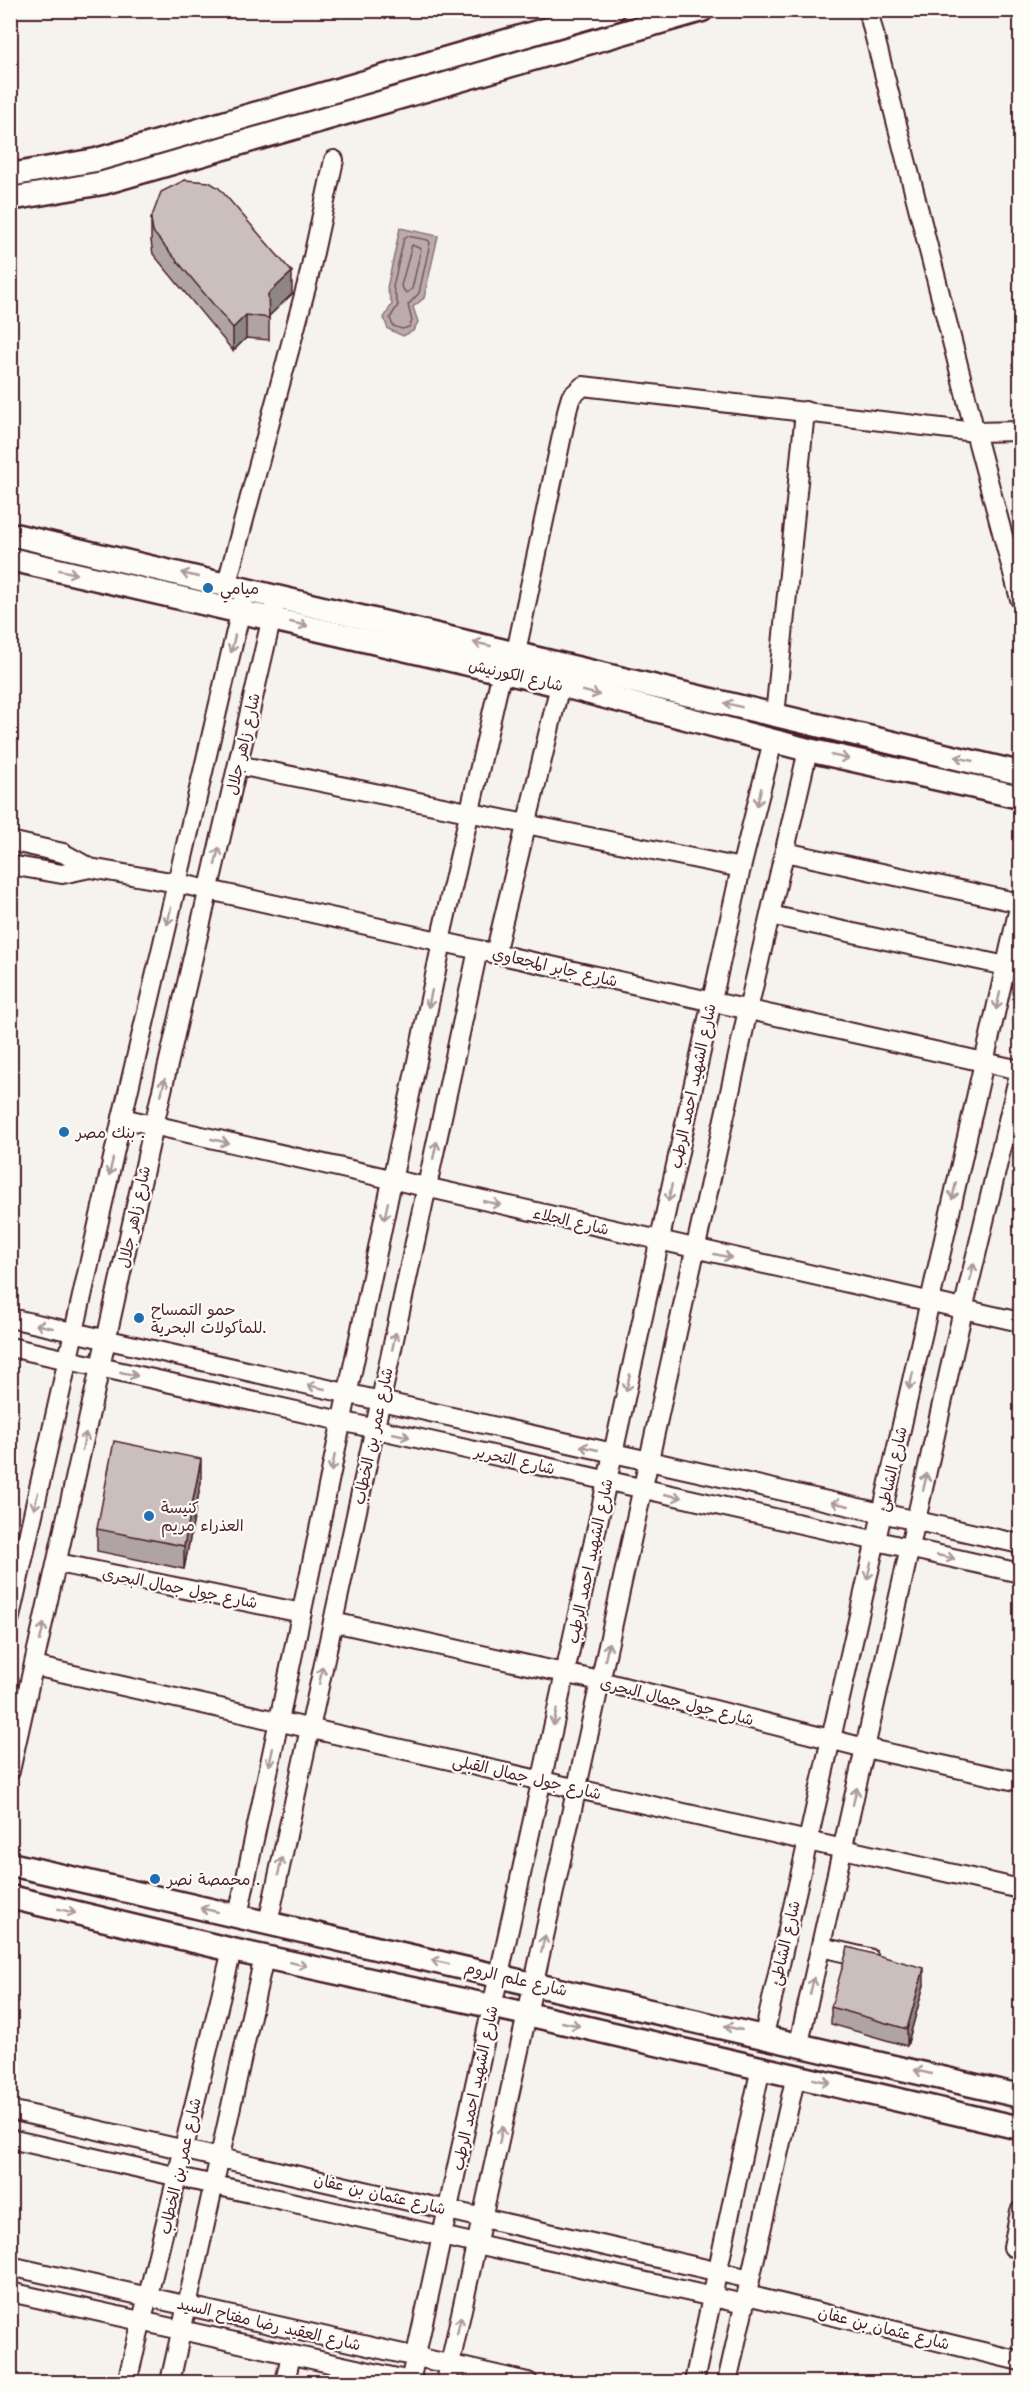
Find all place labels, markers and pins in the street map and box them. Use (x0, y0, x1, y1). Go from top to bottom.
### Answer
place label: ميامي (220, 578, 259, 603)
marker: ميامي (201, 581, 215, 595)
place label: بنك مصر . (74, 1122, 145, 1143)
marker: بنك مصر . (57, 1125, 71, 1139)
place label: حمو التمساح للمأكولات البحرية. (151, 1299, 266, 1338)
marker: حمو التمساح للمأكولات البحرية. (132, 1311, 146, 1325)
place label: كنيسة العذراء مريم (161, 1497, 244, 1538)
marker: كنيسة العذراء مريم (142, 1509, 156, 1523)
place label: محمصة نصر . (165, 1869, 260, 1890)
marker: محمصة نصر . (148, 1872, 162, 1886)

